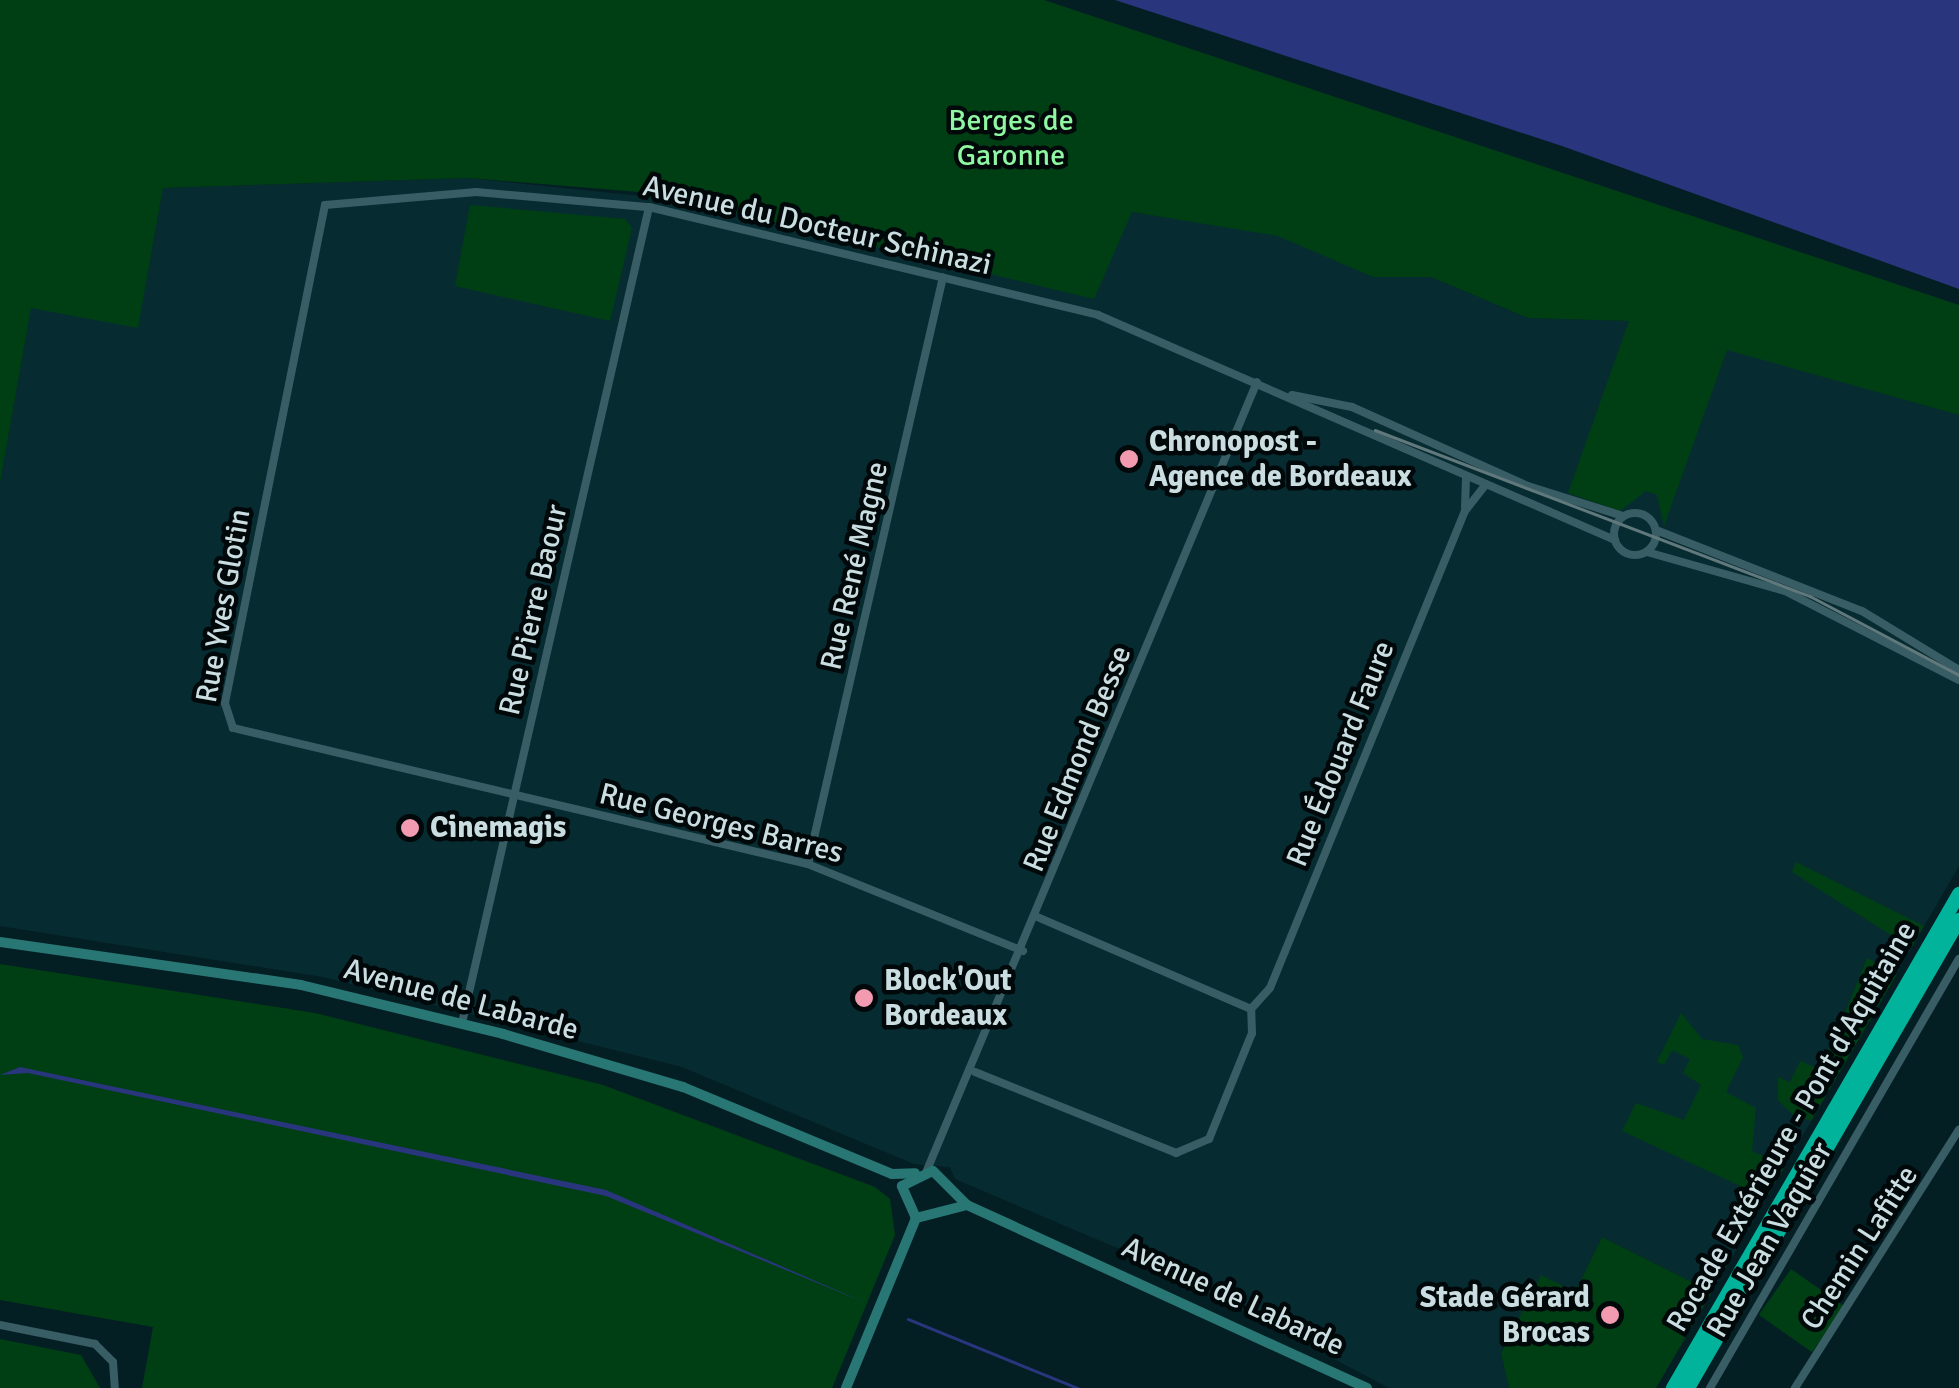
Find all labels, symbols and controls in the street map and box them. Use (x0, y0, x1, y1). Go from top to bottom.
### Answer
park label: Berges de Garonne (948, 103, 1074, 174)
street label: Avenue du Docteur Schinazi (639, 168, 995, 284)
place label: Chronopost - Agence de Bordeaux (1149, 424, 1411, 494)
marker: Chronopost - Agence de Bordeaux (1118, 448, 1140, 470)
street label: Rue René Magne (814, 458, 896, 674)
street label: Rue Pierre Baour (492, 501, 576, 719)
street label: Rue Yves Glotin (189, 506, 259, 706)
street label: Rue Édouard Faure (1279, 636, 1403, 872)
street label: Rue Edmond Besse (1016, 641, 1140, 877)
street label: Rue Georges Barres (596, 776, 846, 872)
place label: Cinemagis (430, 810, 566, 846)
marker: Cinemagis (399, 817, 421, 839)
street label: Rocade Extérieure - Pont d'Aquitaine (1660, 916, 1924, 1338)
street label: Avenue de Labarde (340, 951, 582, 1049)
place label: Block'Out Bordeaux (884, 963, 1012, 1034)
marker: Block'Out Bordeaux (853, 987, 875, 1009)
street label: Rue Jean Vaquier (1700, 1136, 1840, 1344)
street label: Chemin Lafitte (1794, 1159, 1926, 1337)
street label: Avenue de Labarde (1116, 1230, 1350, 1364)
place label: Stade Gérard Brocas (1420, 1280, 1590, 1350)
marker: Stade Gérard Brocas (1599, 1304, 1621, 1326)

